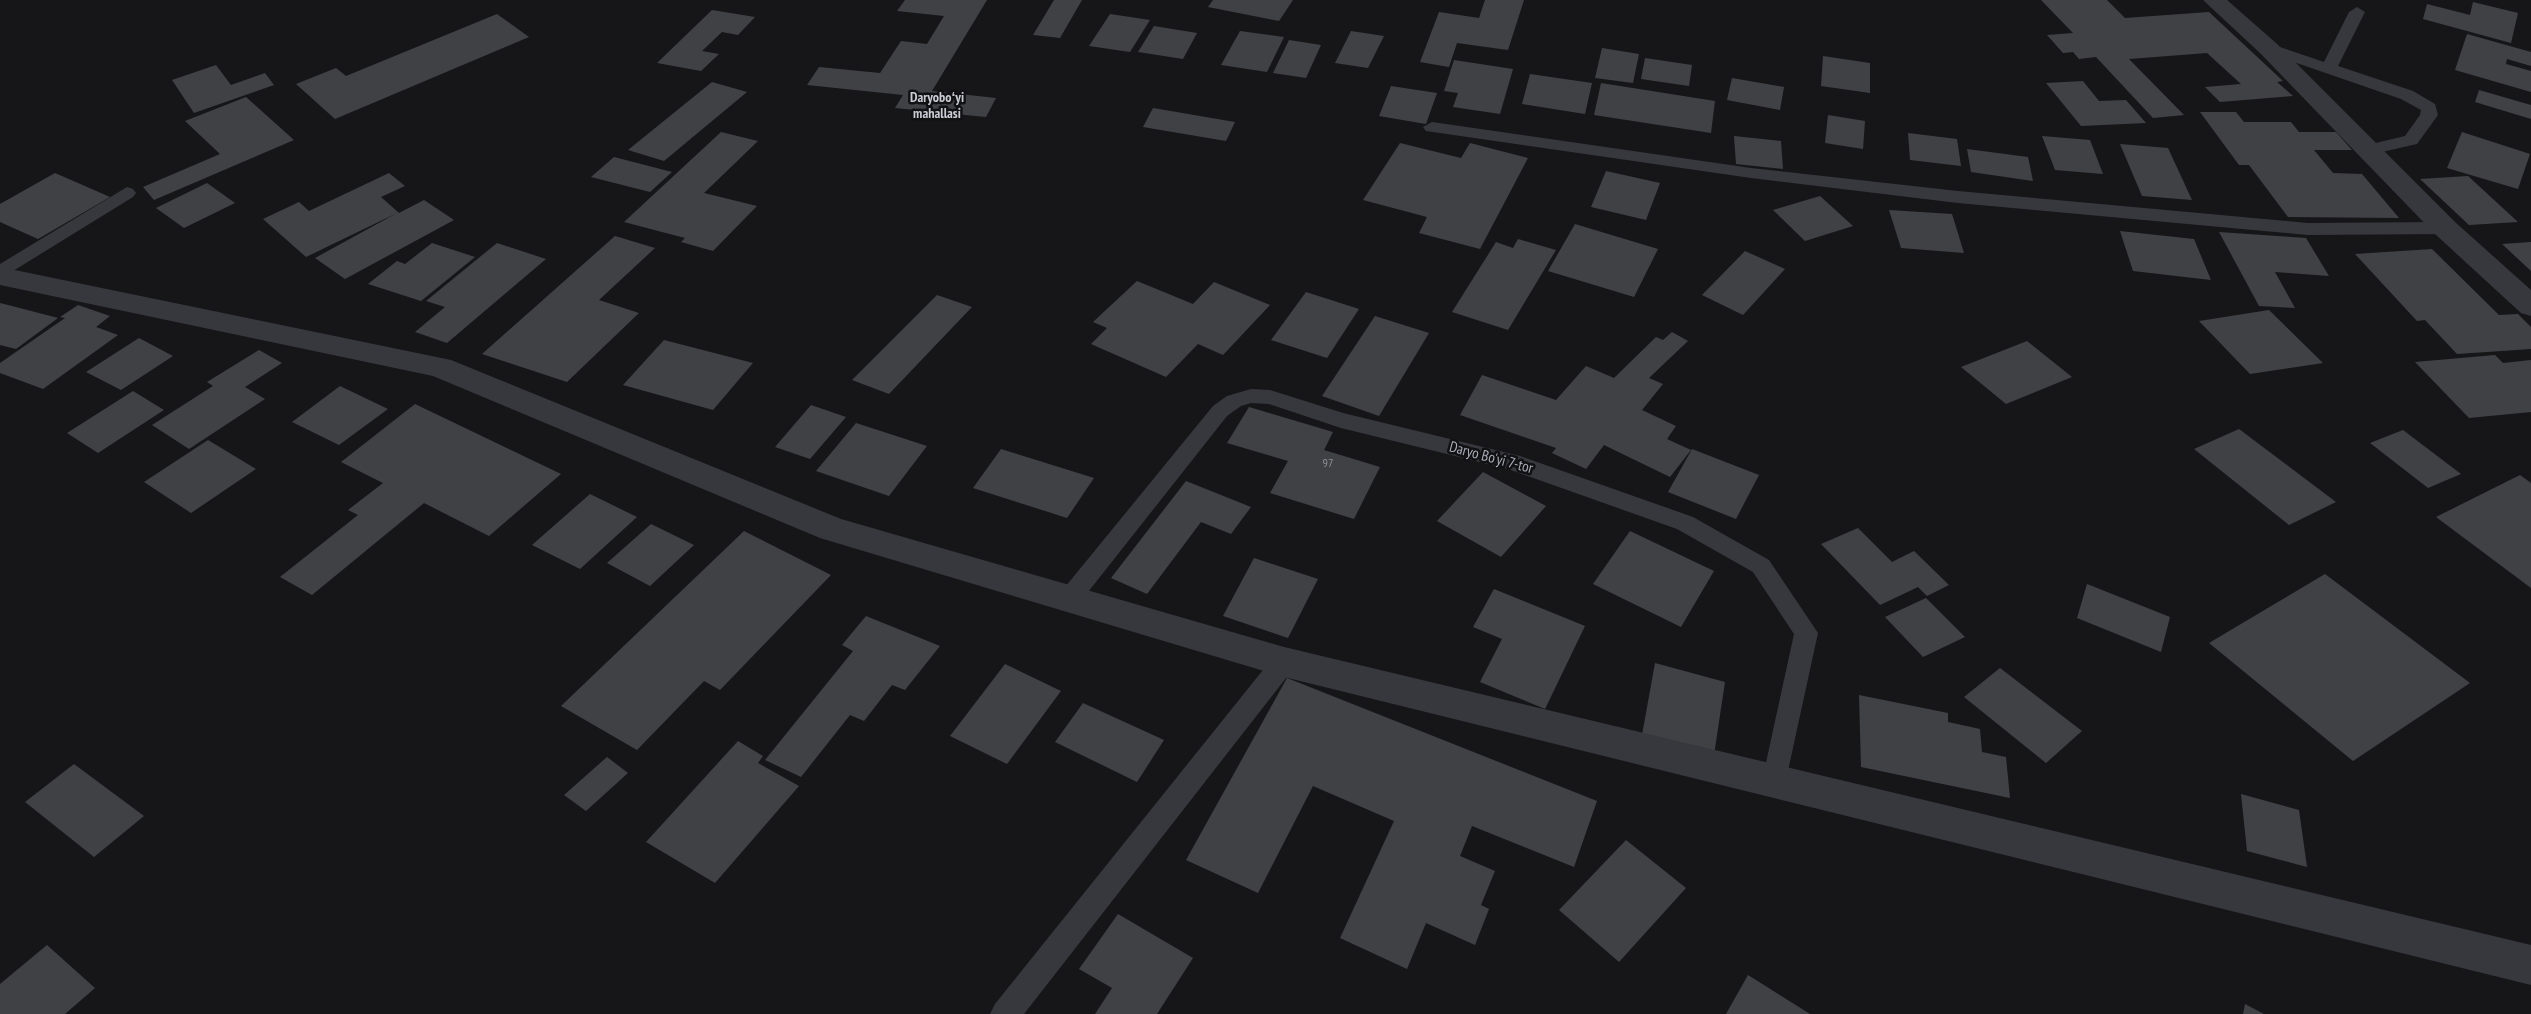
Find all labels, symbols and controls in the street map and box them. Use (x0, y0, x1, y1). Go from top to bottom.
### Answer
district label: Daryoboʻyi mahallasi (910, 90, 964, 122)
street label: Daryo Bo'yi 7-tor (1447, 438, 1535, 478)
house number: 97 (1323, 457, 1333, 471)

